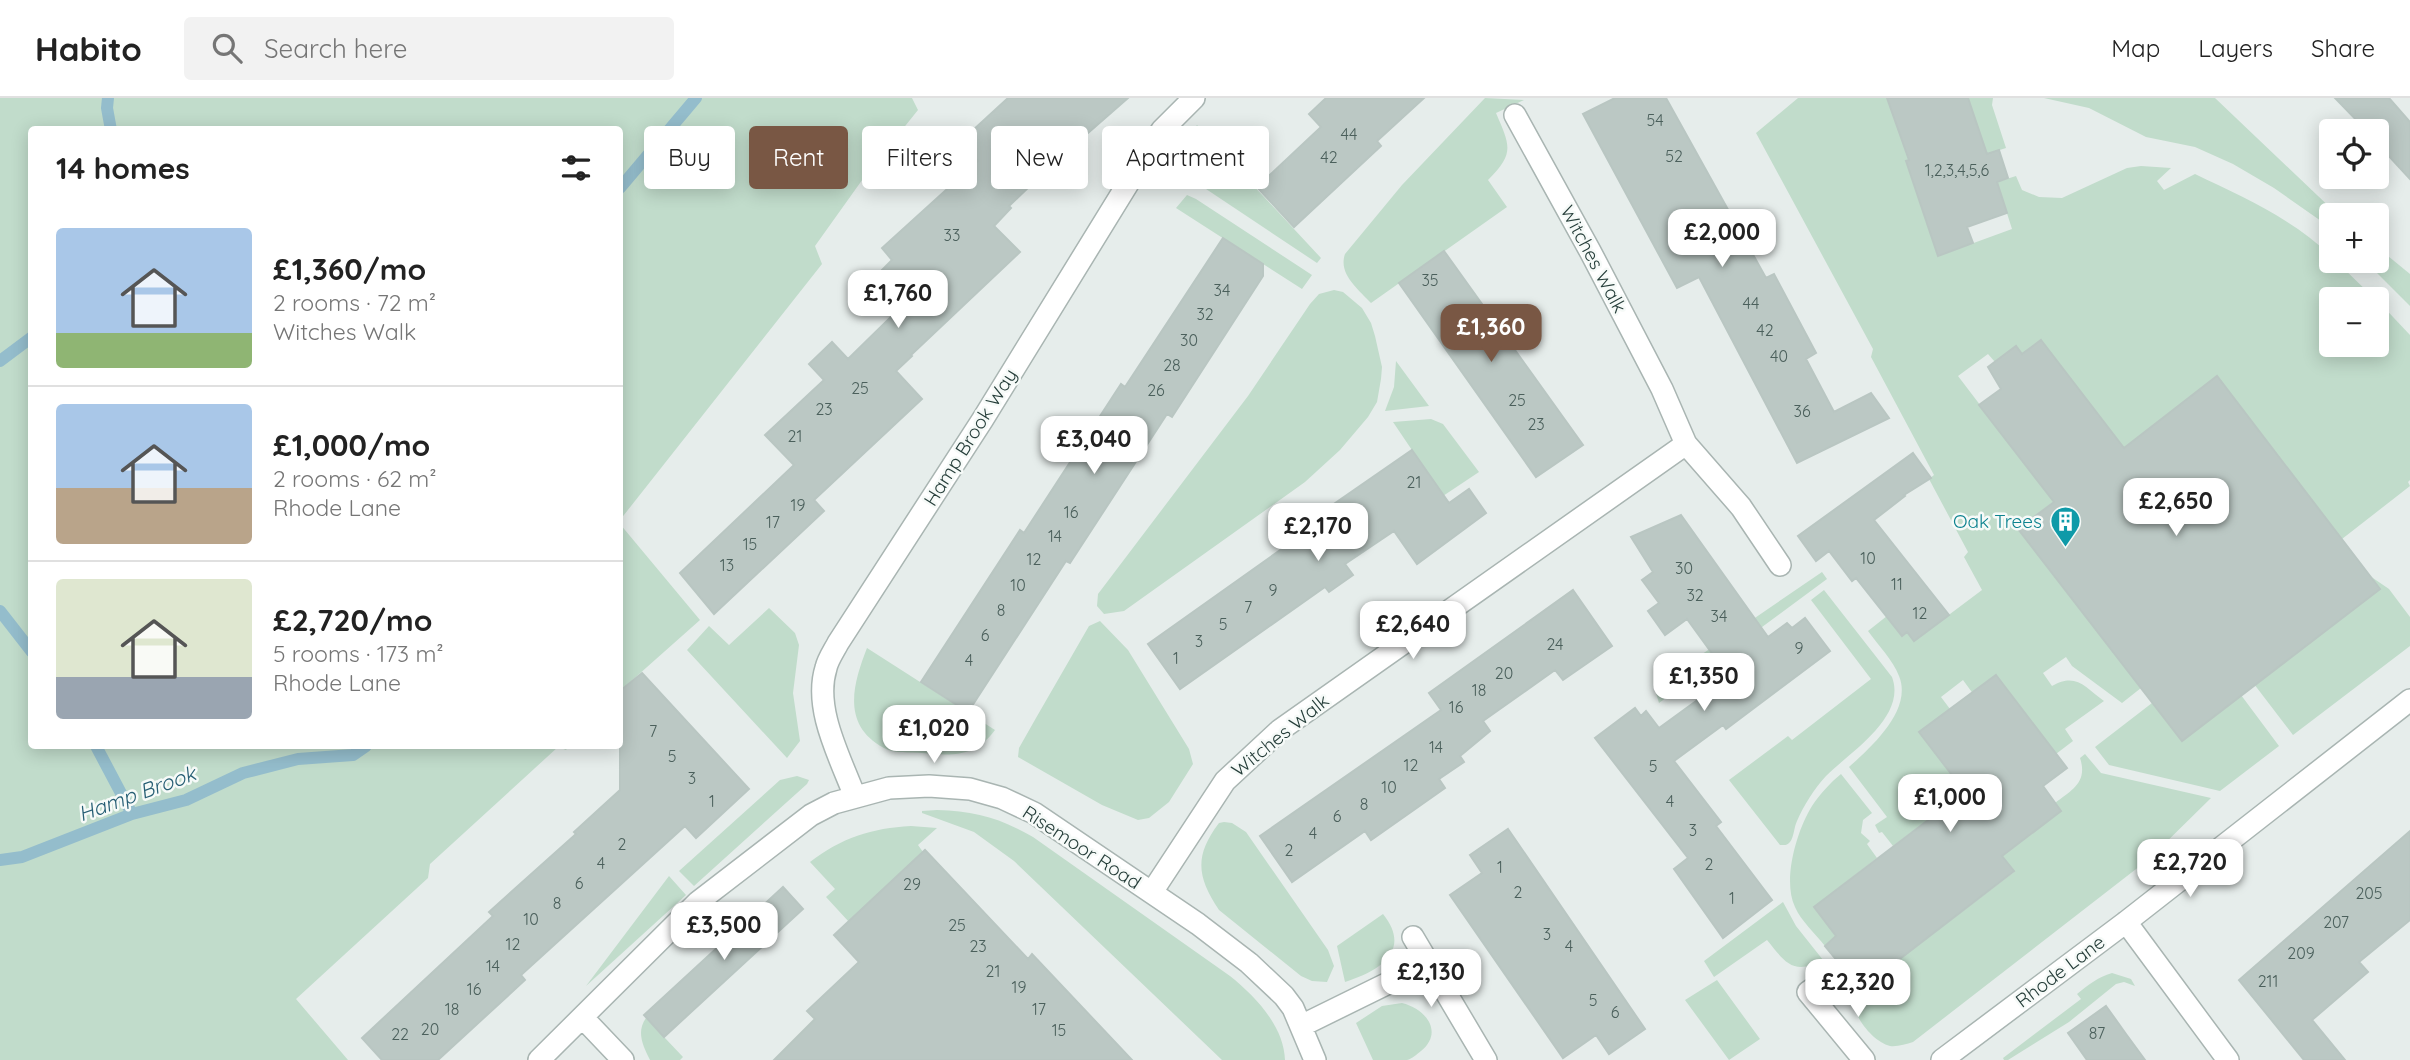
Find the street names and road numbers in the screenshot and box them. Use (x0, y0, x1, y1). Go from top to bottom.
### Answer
street label: Witches Walk (1556, 201, 1632, 317)
street label: Hamp Brook Way (918, 364, 1022, 510)
street label: Witches Walk (1226, 688, 1334, 782)
street label: Risemoor Road (1018, 800, 1146, 894)
street label: Rhode Lane (2011, 930, 2109, 1012)

